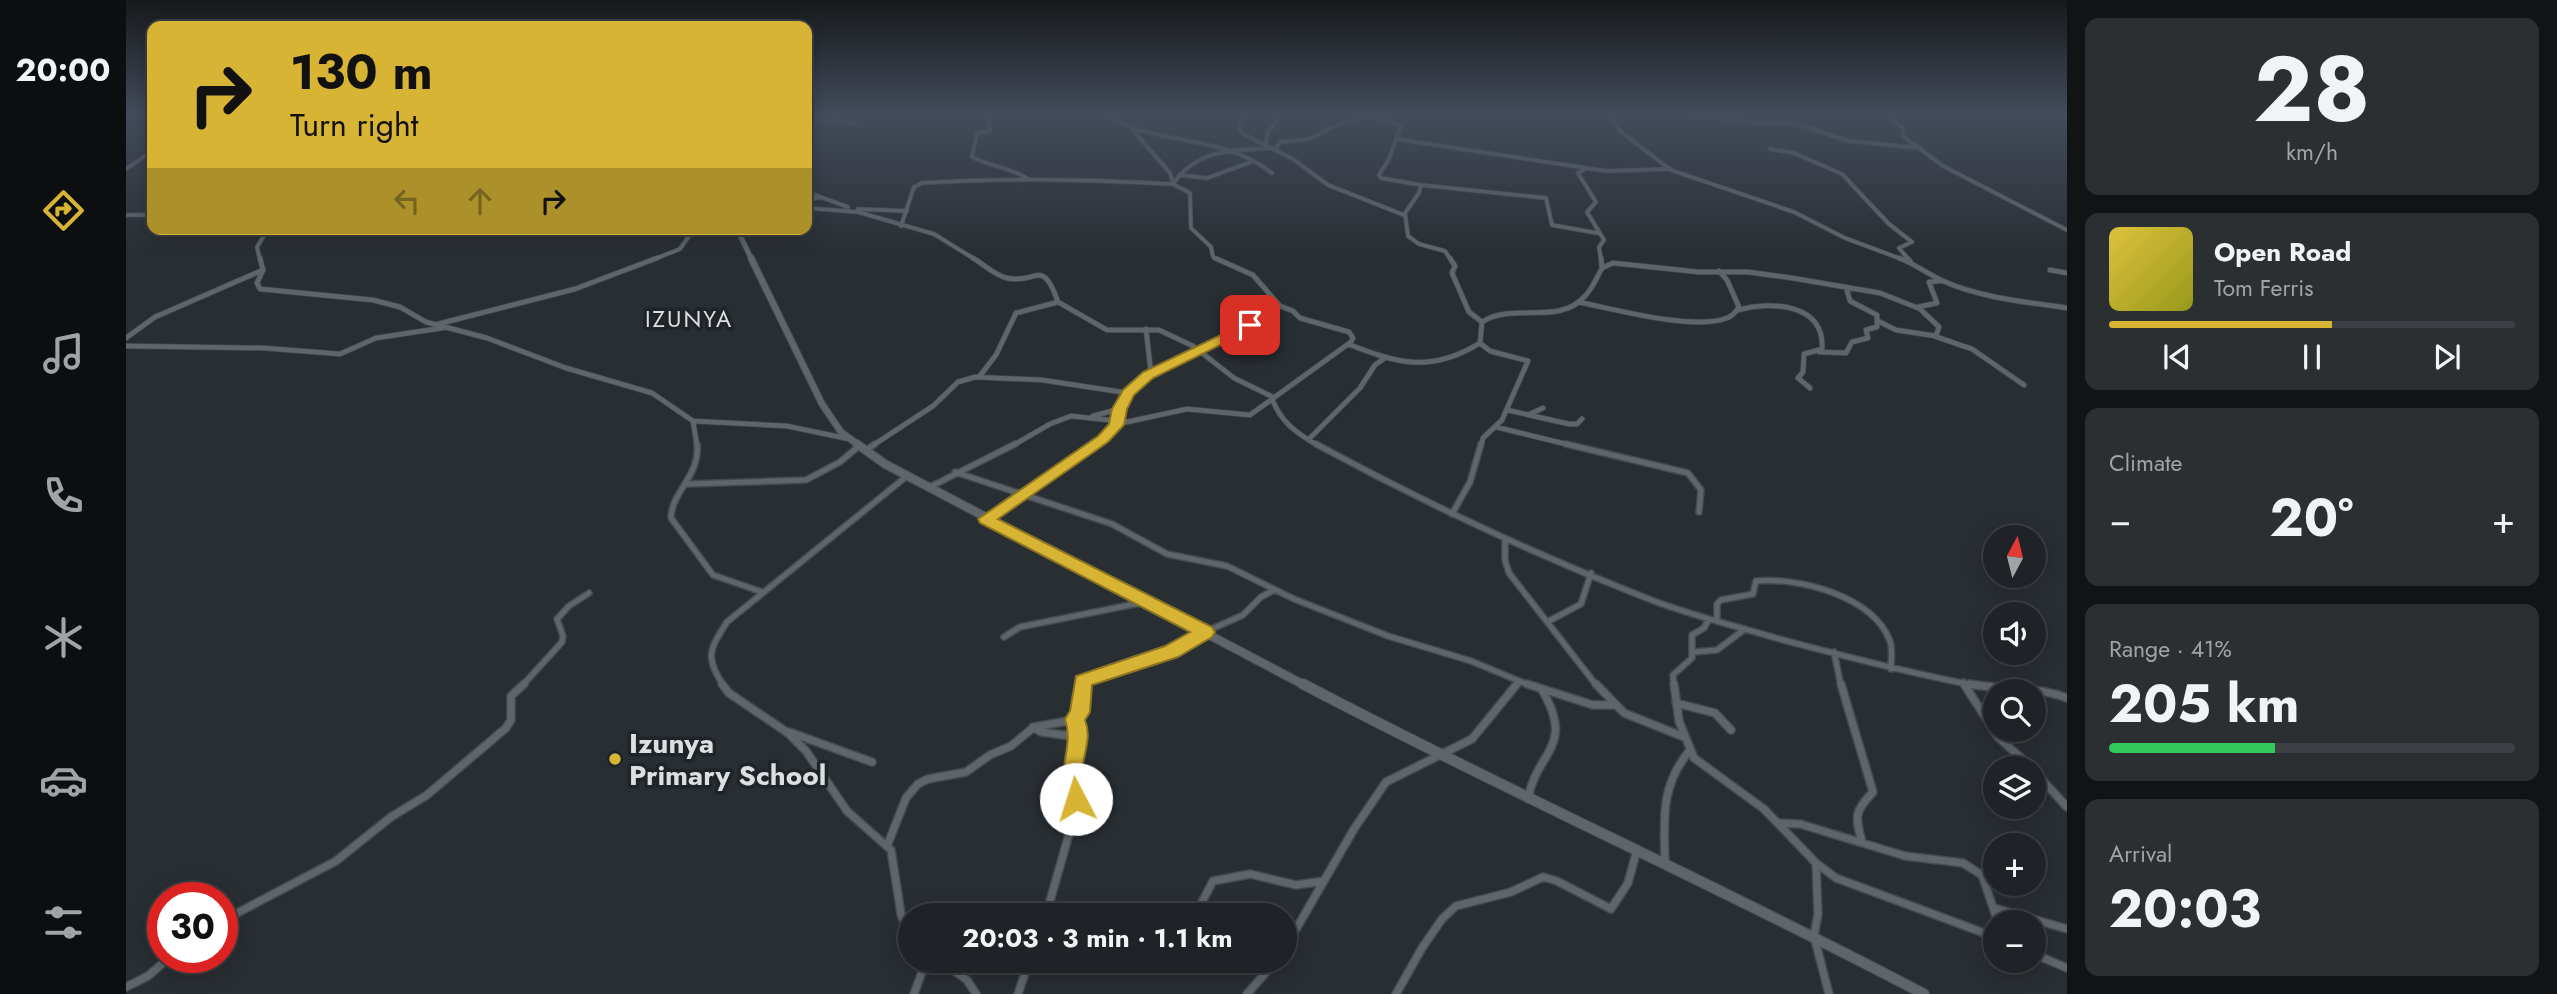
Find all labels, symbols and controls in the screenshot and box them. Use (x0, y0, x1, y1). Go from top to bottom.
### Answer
text: 28 (2254, 24, 2370, 155)
text: 130 m (290, 37, 433, 107)
text: 20:00 (16, 47, 110, 93)
icon: right (175, 49, 266, 140)
text: Turn right (290, 102, 419, 148)
text: km/h (2286, 135, 2338, 169)
icon: left (388, 182, 426, 220)
icon: ahead (461, 182, 499, 220)
icon: right (534, 182, 572, 220)
icon: directions (39, 186, 88, 235)
text: Open Road (2214, 233, 2351, 271)
text: Tom Ferris (2214, 271, 2313, 305)
pin (1220, 295, 1280, 355)
district label: IZUNYA (645, 302, 733, 336)
icon: arrive (1231, 306, 1269, 344)
icon: music (39, 329, 88, 378)
icon: previous (2158, 338, 2196, 376)
icon: pause (2293, 338, 2331, 376)
icon: next (2428, 338, 2466, 376)
text: Climate (2109, 446, 2182, 480)
icon: phone (39, 471, 88, 520)
text: 20° (2270, 480, 2354, 556)
text: − (2109, 492, 2131, 547)
text: + (2492, 492, 2515, 547)
north arrow (1983, 525, 2046, 588)
map controls (1983, 525, 2046, 973)
button: sound (1983, 602, 2046, 665)
icon: climate (39, 613, 88, 662)
text: Range · 41% (2109, 632, 2232, 666)
text: 205 km (2109, 666, 2299, 742)
button: search (1983, 679, 2046, 742)
place label: Izunya Primary School (629, 723, 826, 796)
marker: Izunya Primary School (607, 751, 623, 767)
icon: car (39, 756, 88, 805)
button: layers (1983, 756, 2046, 819)
position arrow (1039, 762, 1113, 836)
button: + (1983, 833, 2046, 896)
text: Arrival (2109, 837, 2172, 871)
text: 20:03 (2109, 871, 2261, 947)
speed limit sign: 30 (147, 882, 238, 973)
icon: filters (39, 898, 88, 947)
button: − (1983, 910, 2046, 973)
text: 20:03 · 3 min · 1.1 km (962, 919, 1233, 957)

